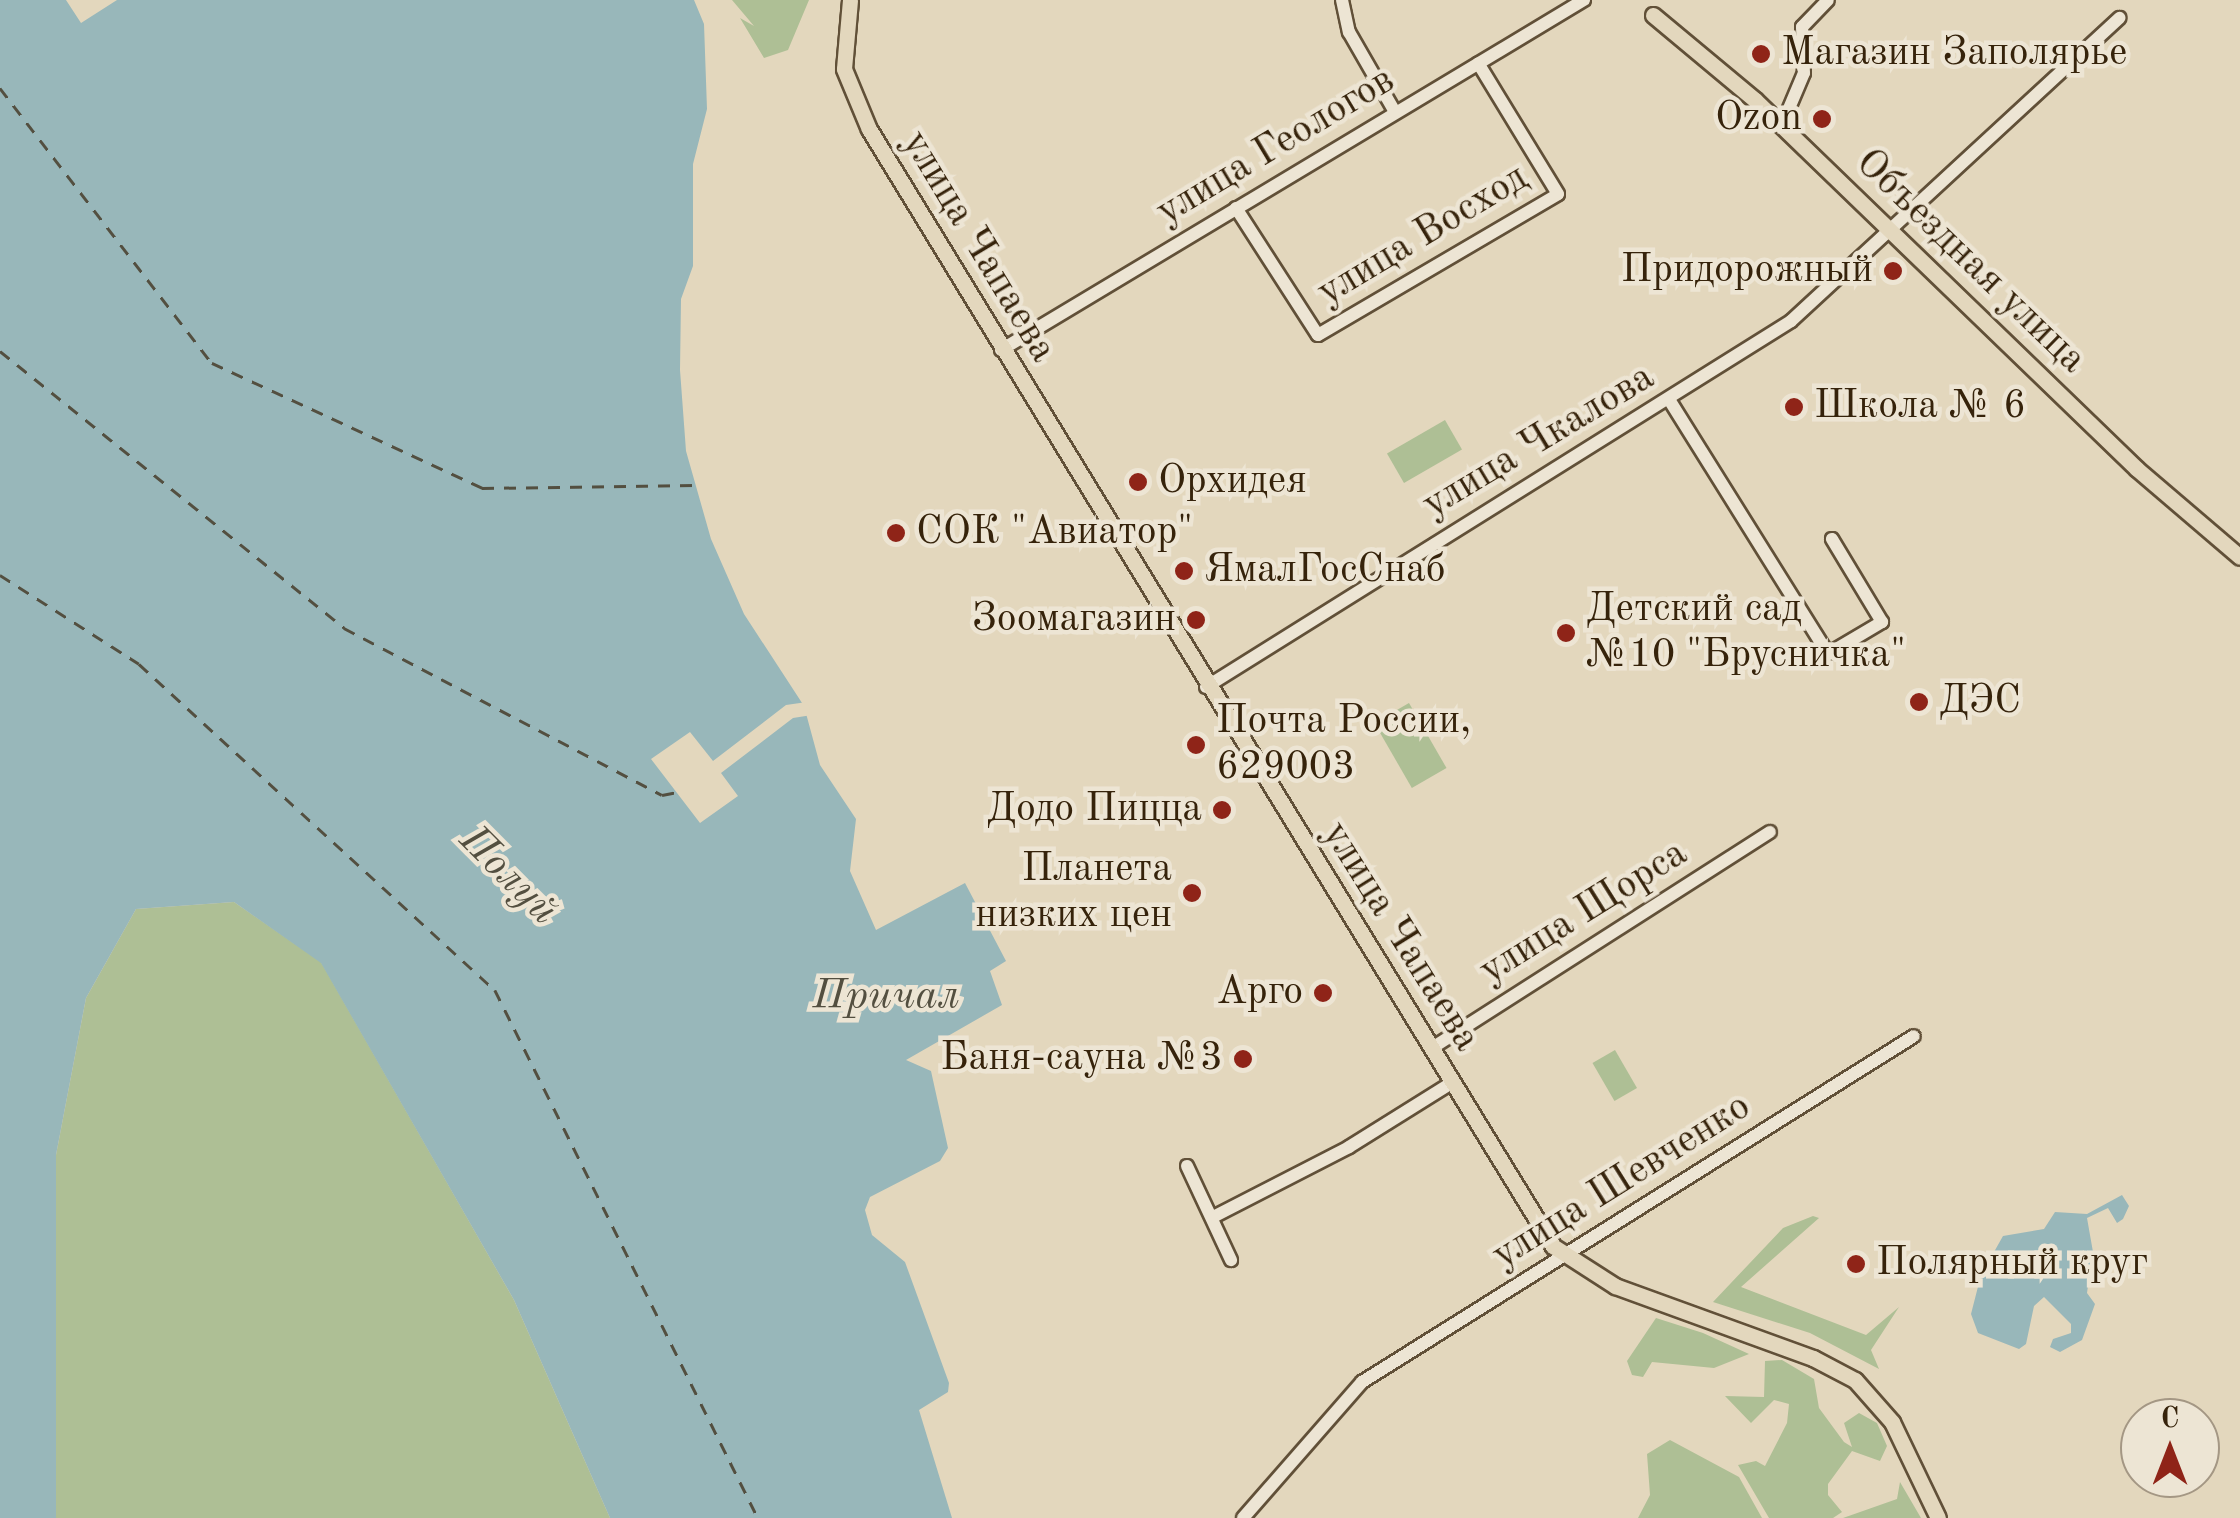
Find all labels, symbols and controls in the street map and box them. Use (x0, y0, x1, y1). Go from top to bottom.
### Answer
place label: Магазин Заполярье (1781, 30, 2127, 78)
marker: Магазин Заполярье (1750, 43, 1772, 65)
street label: улица Геологов (1148, 57, 1404, 237)
place label: Ozon (1715, 95, 1802, 143)
marker: Ozon (1811, 108, 1833, 130)
street label: улица Чапаева (890, 123, 1066, 371)
street label: Объездная улица (1845, 140, 2095, 384)
street label: улица Восход (1309, 155, 1537, 317)
place label: Придорожный (1621, 247, 1873, 295)
marker: Придорожный (1882, 260, 1904, 282)
street label: улица Чкалова (1415, 354, 1663, 530)
place label: Школа № 6 (1814, 383, 2026, 431)
marker: Школа № 6 (1783, 396, 1805, 418)
place label: Орхидея (1158, 458, 1307, 506)
marker: Орхидея (1127, 471, 1149, 493)
place label: СОК "Авиатор" (916, 509, 1193, 557)
marker: СОК "Авиатор" (885, 522, 907, 544)
place label: ЯмалГосСнаб (1204, 547, 1446, 595)
marker: ЯмалГосСнаб (1173, 560, 1195, 582)
place label: Детский сад №10 "Брусничка" (1586, 586, 1906, 680)
place label: Зоомагазин (972, 596, 1176, 644)
marker: Зоомагазин (1185, 609, 1207, 631)
marker: Детский сад №10 "Брусничка" (1555, 622, 1577, 644)
place label: ДЭС (1939, 678, 2021, 726)
marker: ДЭС (1908, 691, 1930, 713)
place label: Почта России, 629003 (1216, 698, 1471, 792)
marker: Почта России, 629003 (1185, 734, 1207, 756)
place label: Додо Пицца (986, 786, 1202, 834)
marker: Додо Пицца (1211, 799, 1233, 821)
street label: улица Чапаева (1310, 813, 1490, 1061)
water label: Полуй (448, 816, 568, 936)
street label: улица Щорса (1471, 830, 1697, 996)
place label: Планета низких цен (975, 846, 1172, 940)
marker: Планета низких цен (1181, 882, 1203, 904)
place label: Арго (1217, 969, 1303, 1017)
water label: Причал (812, 972, 960, 1022)
marker: Арго (1312, 982, 1334, 1004)
place label: Баня-сауна №3 (940, 1035, 1223, 1083)
marker: Баня-сауна №3 (1232, 1048, 1254, 1070)
street label: улица Шевченко (1484, 1083, 1760, 1281)
place label: Полярный круг (1876, 1240, 2149, 1288)
marker: Полярный круг (1845, 1253, 1867, 1275)
north arrow (2120, 1398, 2220, 1498)
text: С (2161, 1406, 2179, 1434)

